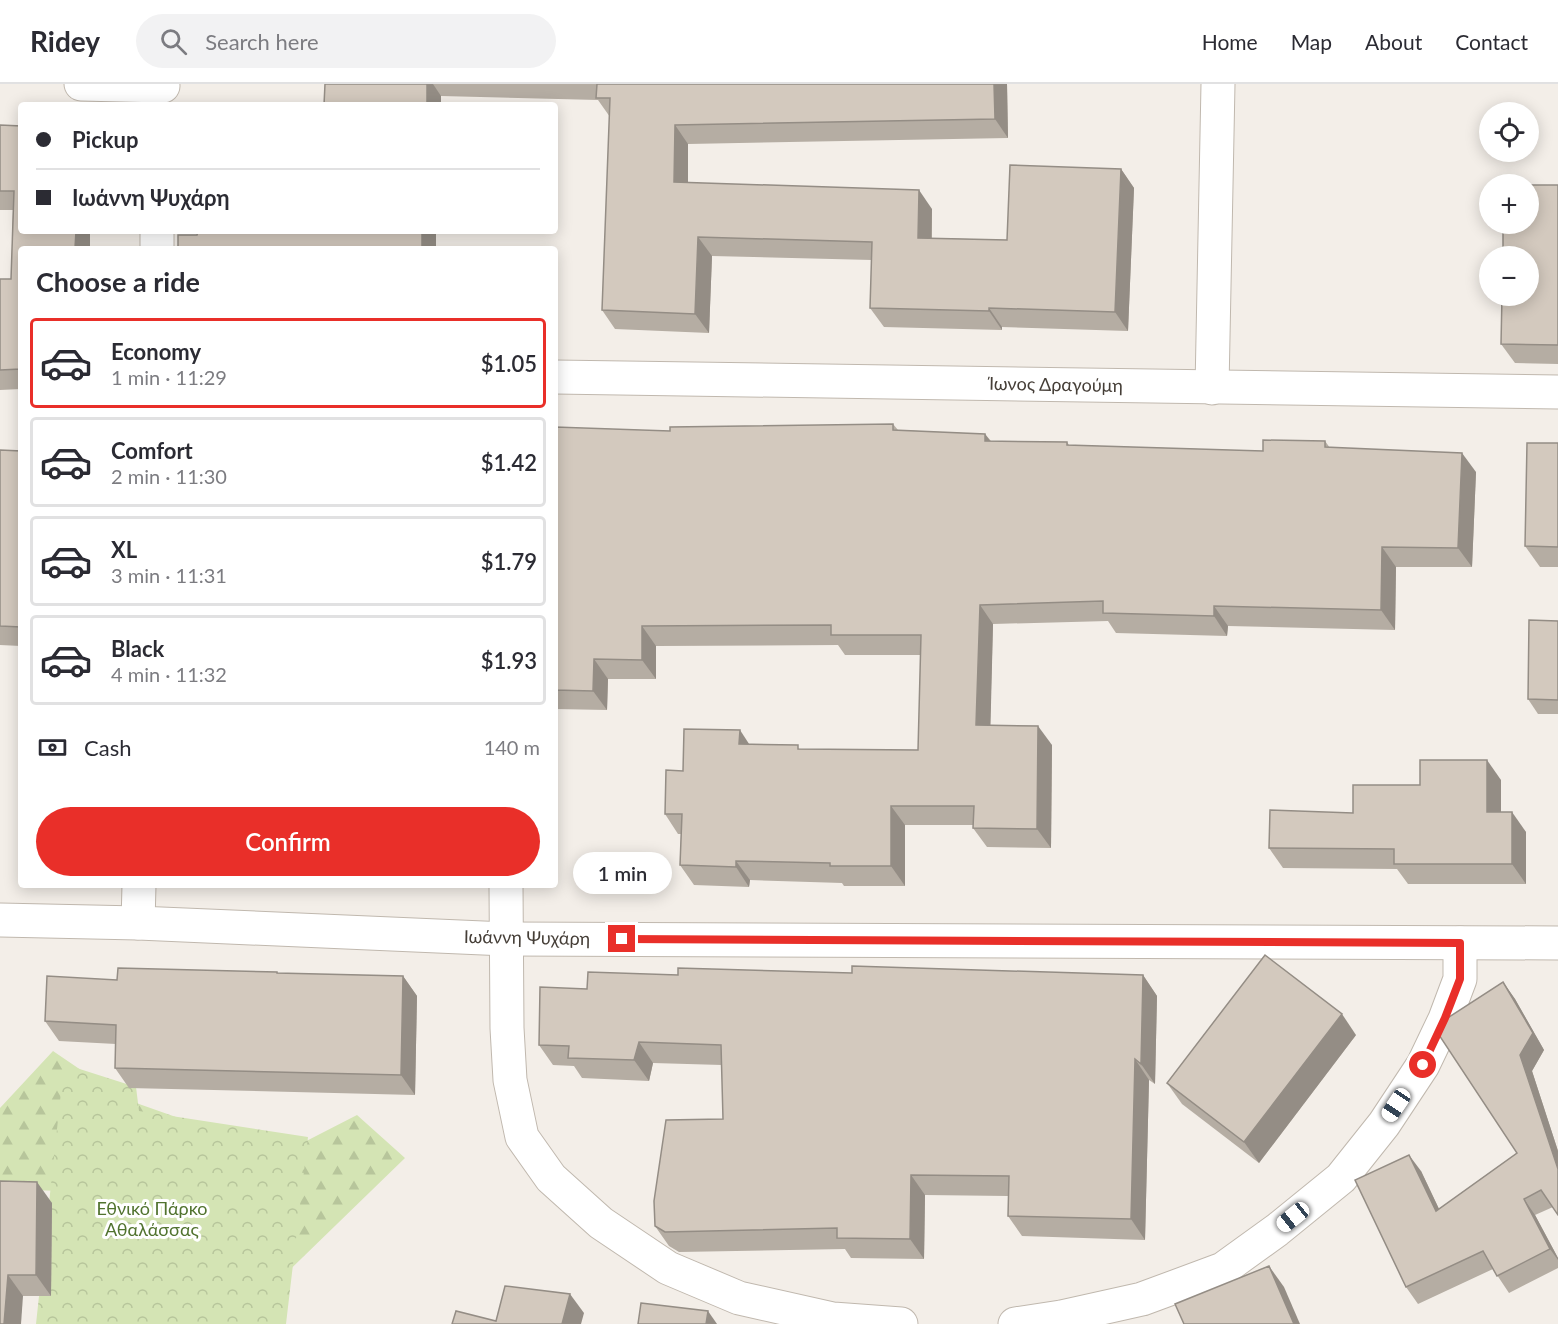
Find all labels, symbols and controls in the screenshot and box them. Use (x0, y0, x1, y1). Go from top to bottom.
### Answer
search box (136, 14, 556, 68)
text: Ridey (30, 24, 100, 58)
icon: search (157, 25, 190, 58)
text: Search here (205, 28, 319, 55)
text: Home (1202, 29, 1258, 54)
text: Map (1291, 29, 1332, 54)
text: About (1365, 29, 1422, 54)
text: Contact (1455, 29, 1528, 54)
map controls (1479, 102, 1539, 306)
button: locate (1479, 102, 1539, 162)
text: Pickup (72, 126, 138, 153)
button: + (1479, 174, 1539, 234)
text: Ιωάννη Ψυχάρη (72, 184, 230, 211)
button: − (1479, 246, 1539, 306)
text: Choose a ride (36, 265, 200, 298)
icon: car (39, 336, 93, 390)
text: Economy (111, 338, 201, 365)
text: $1.05 (481, 350, 537, 377)
text: 1 min · 11:29 (111, 365, 227, 389)
street label: Ίωνος Δραγούμη (987, 372, 1123, 396)
icon: car (39, 435, 93, 489)
text: Comfort (111, 437, 193, 464)
text: $1.42 (481, 449, 537, 476)
text: 2 min · 11:30 (111, 464, 227, 488)
icon: car (39, 534, 93, 588)
text: XL (111, 536, 137, 563)
text: $1.79 (481, 548, 537, 575)
text: 3 min · 11:31 (111, 563, 227, 587)
icon: car (39, 633, 93, 687)
text: Black (111, 635, 164, 662)
text: $1.93 (481, 647, 537, 674)
text: 4 min · 11:32 (111, 662, 227, 686)
icon: cash (36, 731, 69, 764)
text: Cash (84, 734, 131, 761)
text: 140 m (484, 735, 540, 759)
button: Confirm (36, 807, 540, 876)
callout: 1 min (572, 852, 672, 894)
text: 1 min (598, 861, 647, 885)
street label: Ιωάννη Ψυχάρη (464, 925, 590, 949)
route end (608, 925, 635, 952)
route start (1409, 1051, 1436, 1078)
car (1378, 1085, 1414, 1125)
park label: Εθνικό Πάρκο Αθαλάσσας (96, 1197, 208, 1240)
car (1273, 1199, 1313, 1235)

